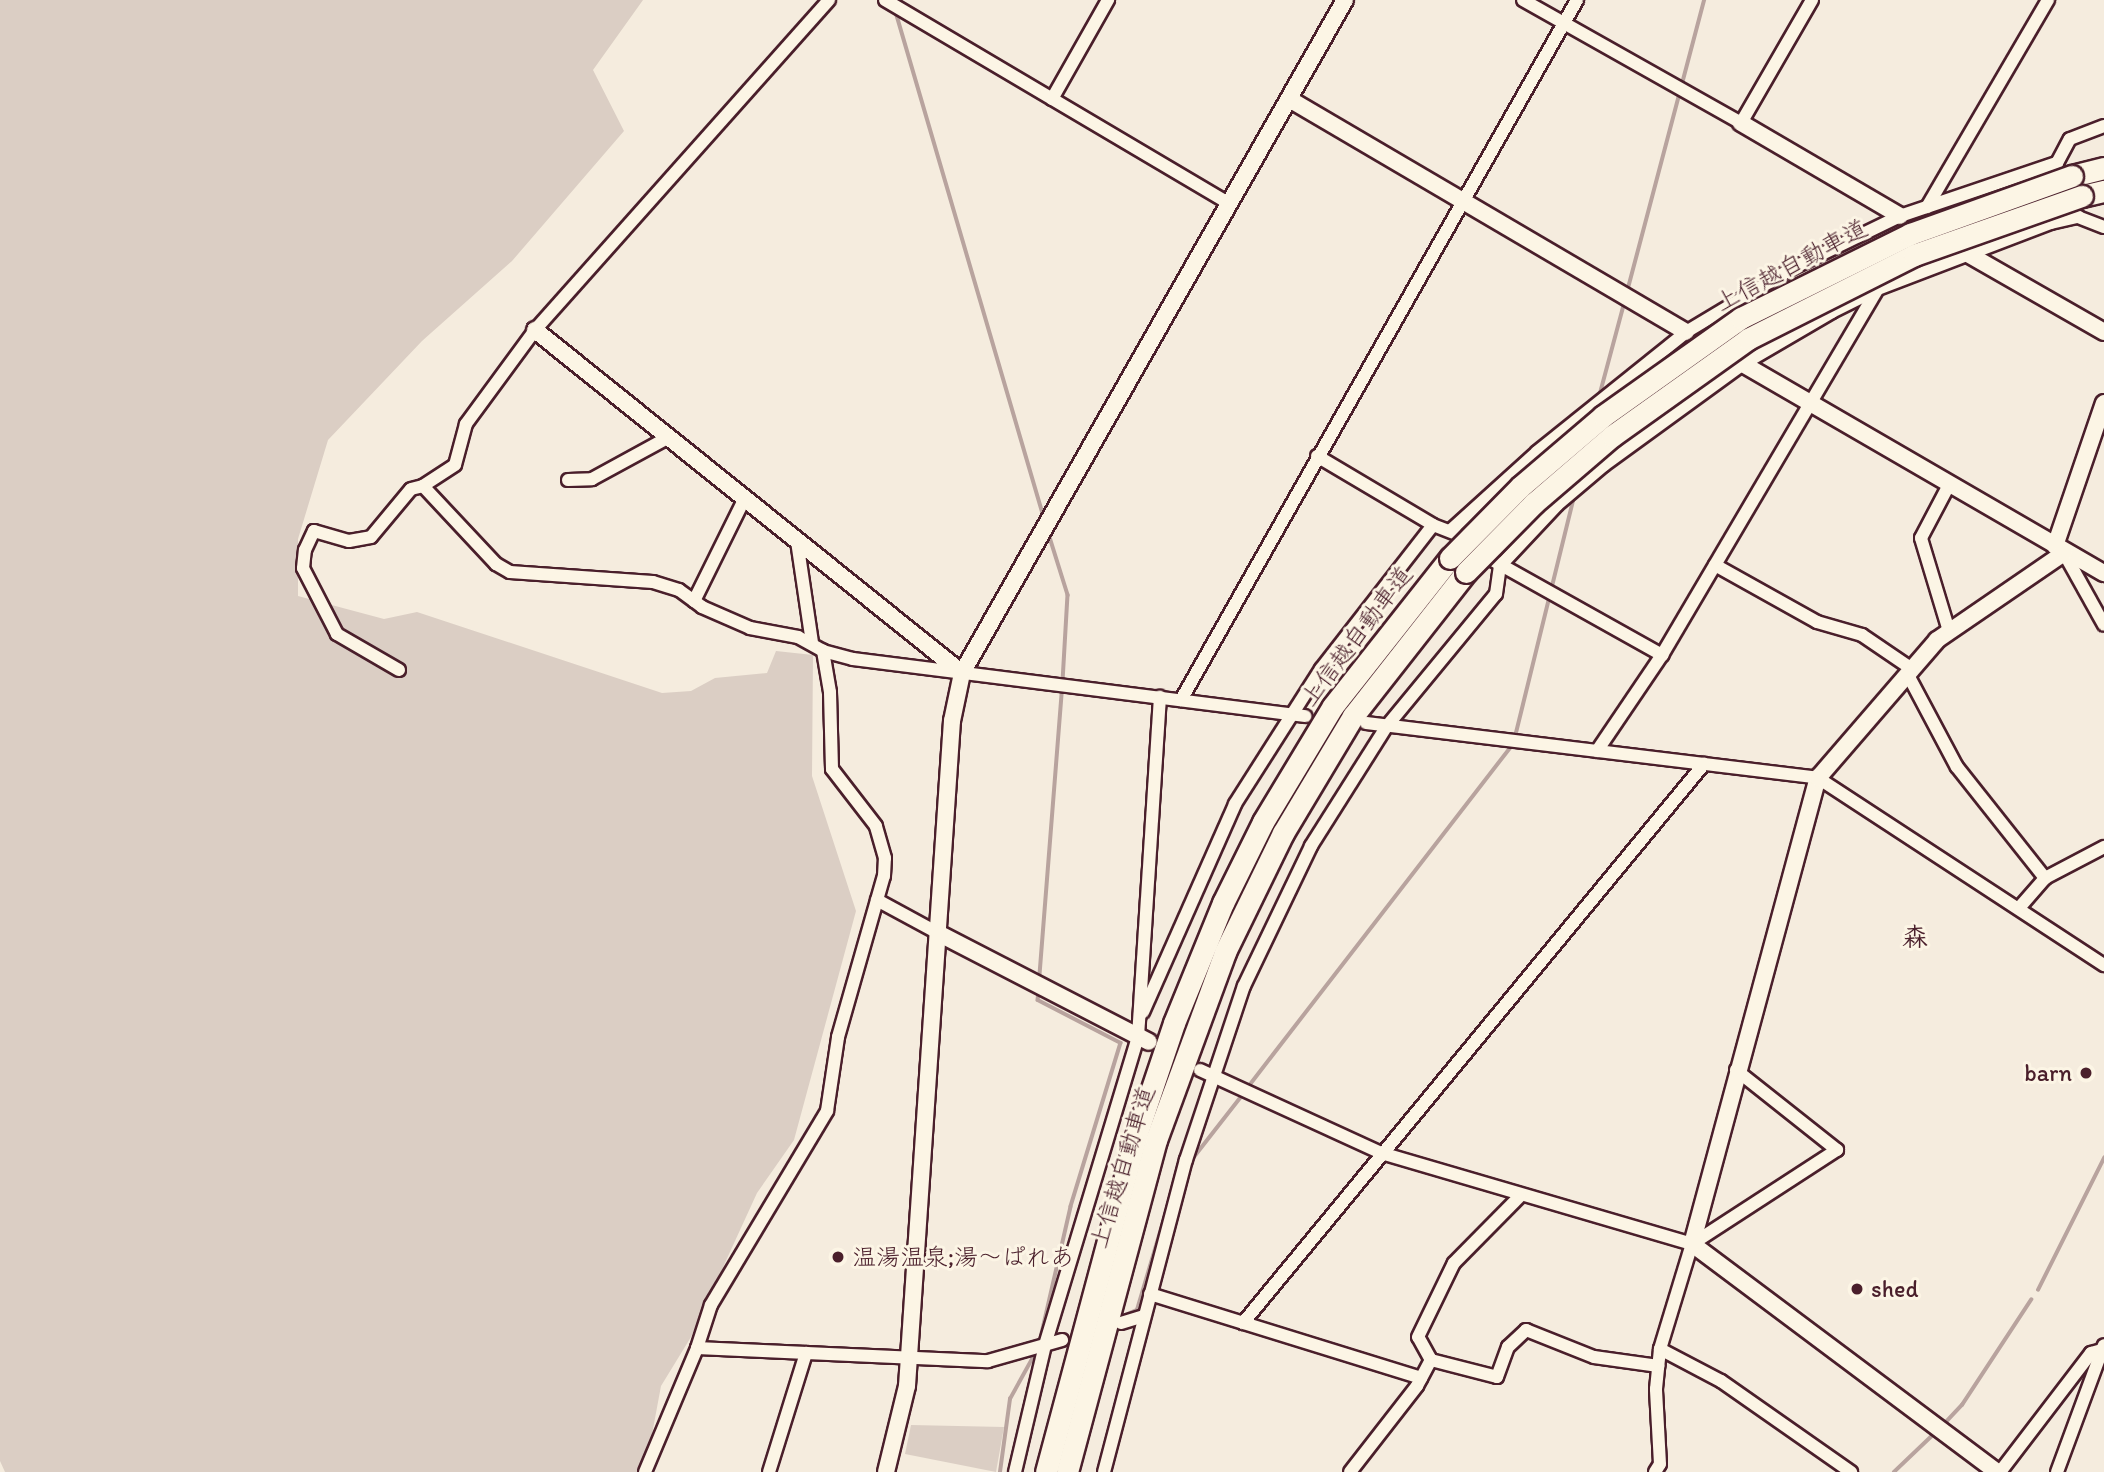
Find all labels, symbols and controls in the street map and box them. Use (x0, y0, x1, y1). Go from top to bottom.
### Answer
street label: 上信越自動車道 (1710, 213, 1872, 317)
street label: 上信越自動車道 (1294, 560, 1418, 712)
district label: 森 (1902, 922, 1928, 954)
place label: barn (2024, 1059, 2072, 1087)
marker: barn (2078, 1065, 2094, 1081)
street label: 上信越自動車道 (1084, 1082, 1160, 1252)
place label: 温湯温泉;湯〜ぱれあ (852, 1243, 1074, 1271)
marker: 温湯温泉;湯〜ぱれあ (830, 1249, 846, 1265)
place label: shed (1871, 1275, 1918, 1303)
marker: shed (1849, 1281, 1865, 1297)

